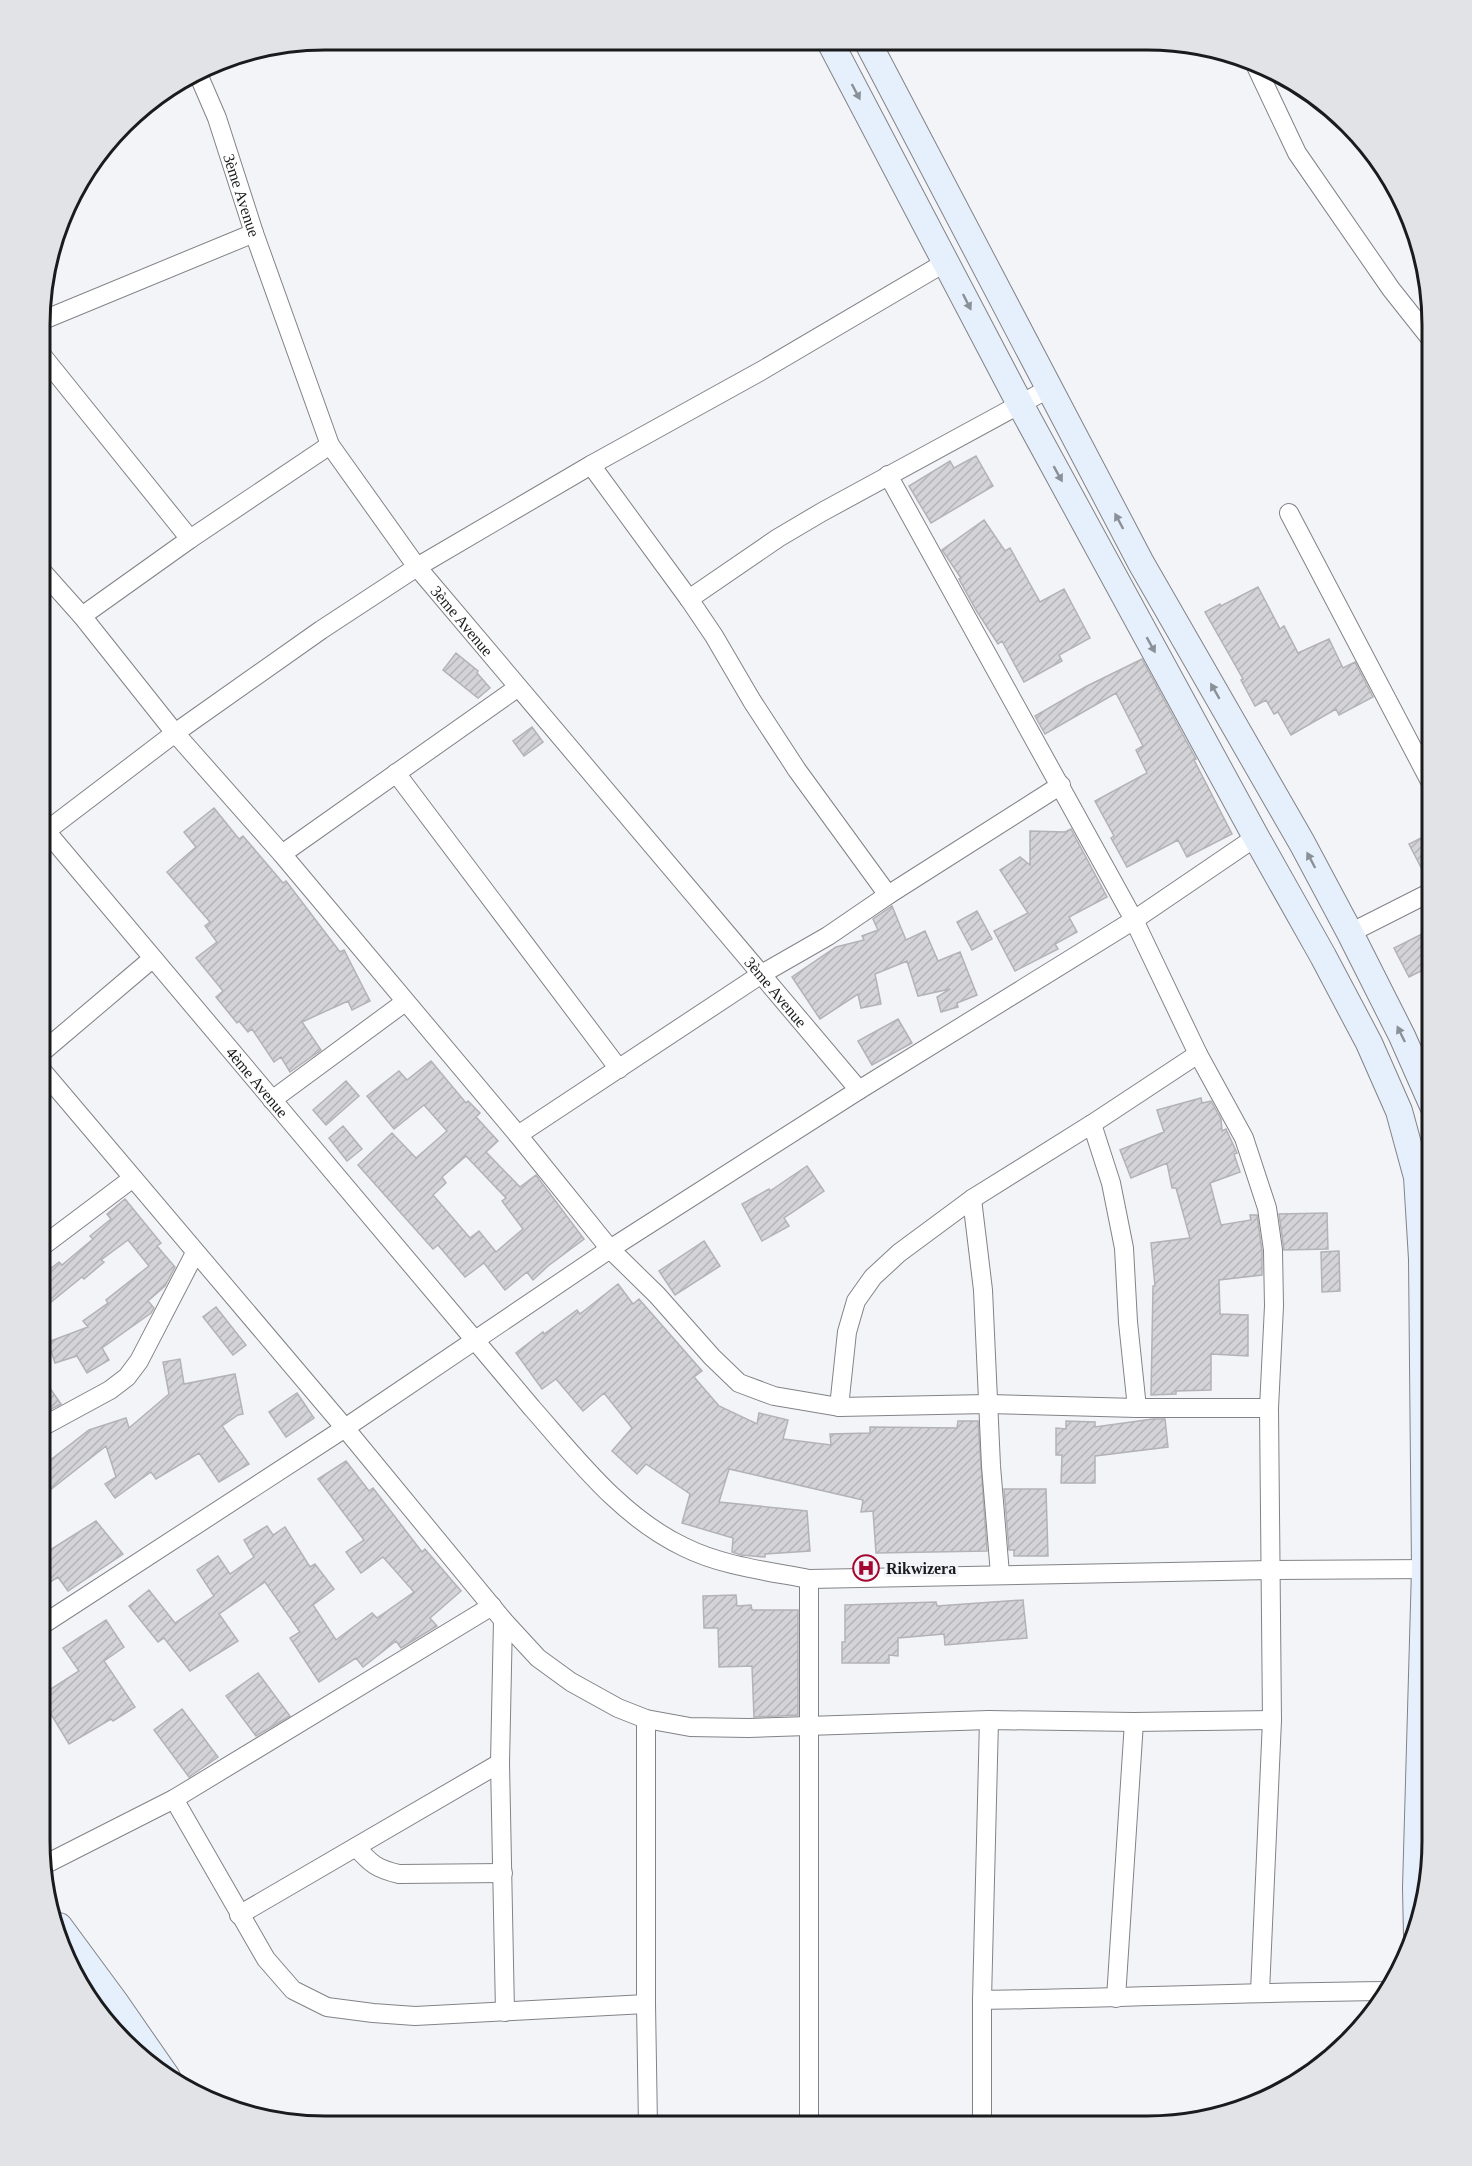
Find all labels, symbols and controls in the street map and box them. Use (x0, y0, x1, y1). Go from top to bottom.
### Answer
one-way arrow (851, 84, 861, 101)
street label: 3ème Avenue (220, 152, 263, 239)
one-way arrow (962, 293, 972, 310)
one-way arrow (1053, 466, 1063, 483)
one-way arrow (1114, 512, 1124, 529)
street label: 3ème Avenue (428, 582, 496, 659)
one-way arrow (1146, 637, 1156, 654)
one-way arrow (1209, 683, 1220, 699)
one-way arrow (1306, 852, 1316, 869)
street label: 3ème Avenue (741, 954, 810, 1031)
one-way arrow (1396, 1025, 1405, 1042)
street label: 4ème Avenue (223, 1044, 291, 1121)
hospital icon: Rikwizera (851, 1553, 881, 1583)
place label: Rikwizera (886, 1560, 956, 1577)

